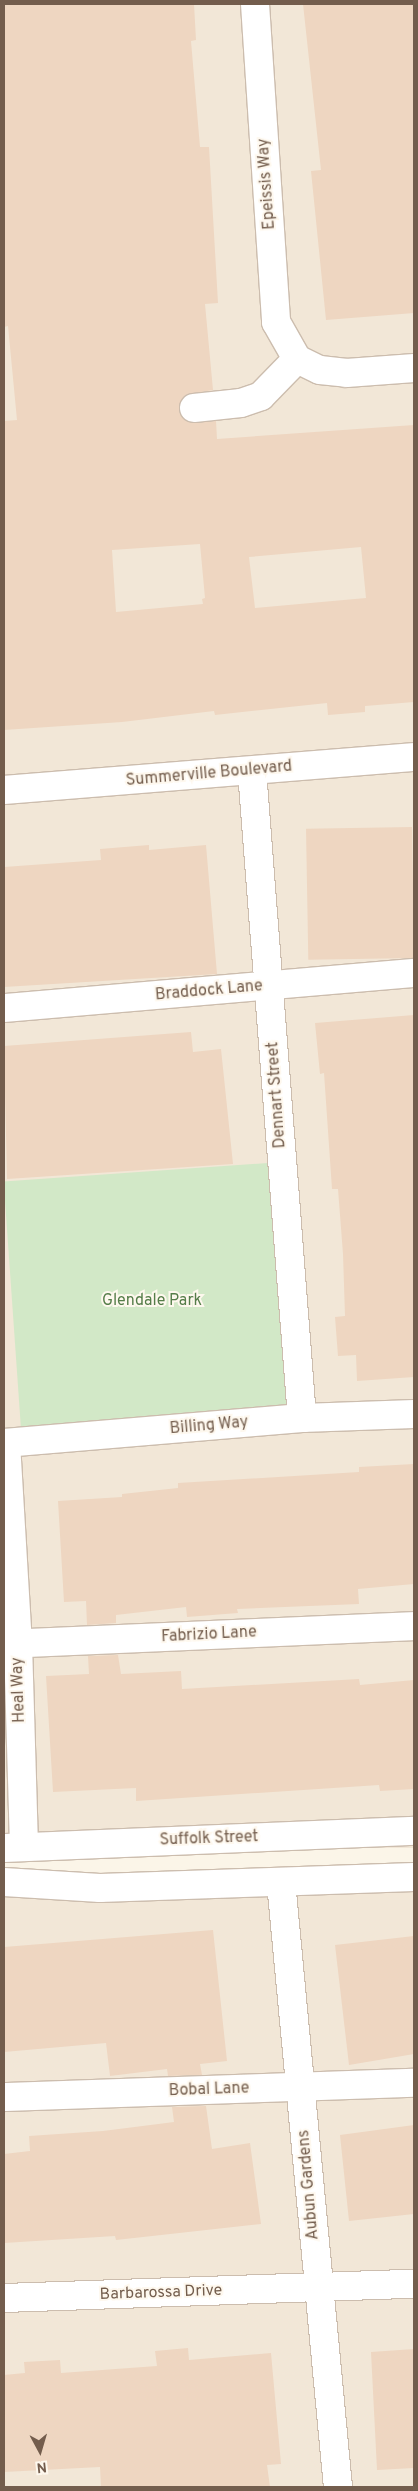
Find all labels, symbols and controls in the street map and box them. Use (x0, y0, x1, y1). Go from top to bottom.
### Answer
street label: Epeissis Way (254, 138, 280, 230)
street label: Summerville Boulevard (125, 757, 293, 791)
street label: Braddock Lane (154, 977, 264, 1005)
street label: Dennart Street (264, 1041, 290, 1149)
park label: Glendale Park (102, 1291, 202, 1311)
street label: Billing Way (169, 1413, 249, 1439)
street label: Fabrizio Lane (161, 1623, 257, 1647)
street label: Heal Way (8, 1657, 30, 1723)
street label: Suffolk Street (159, 1828, 259, 1850)
street label: Bobal Lane (168, 2079, 250, 2101)
street label: Aubun Gardens (295, 2129, 323, 2241)
street label: Barbarossa Drive (99, 2281, 223, 2305)
north arrow (15, 2426, 65, 2476)
text: N (36, 2457, 48, 2475)

